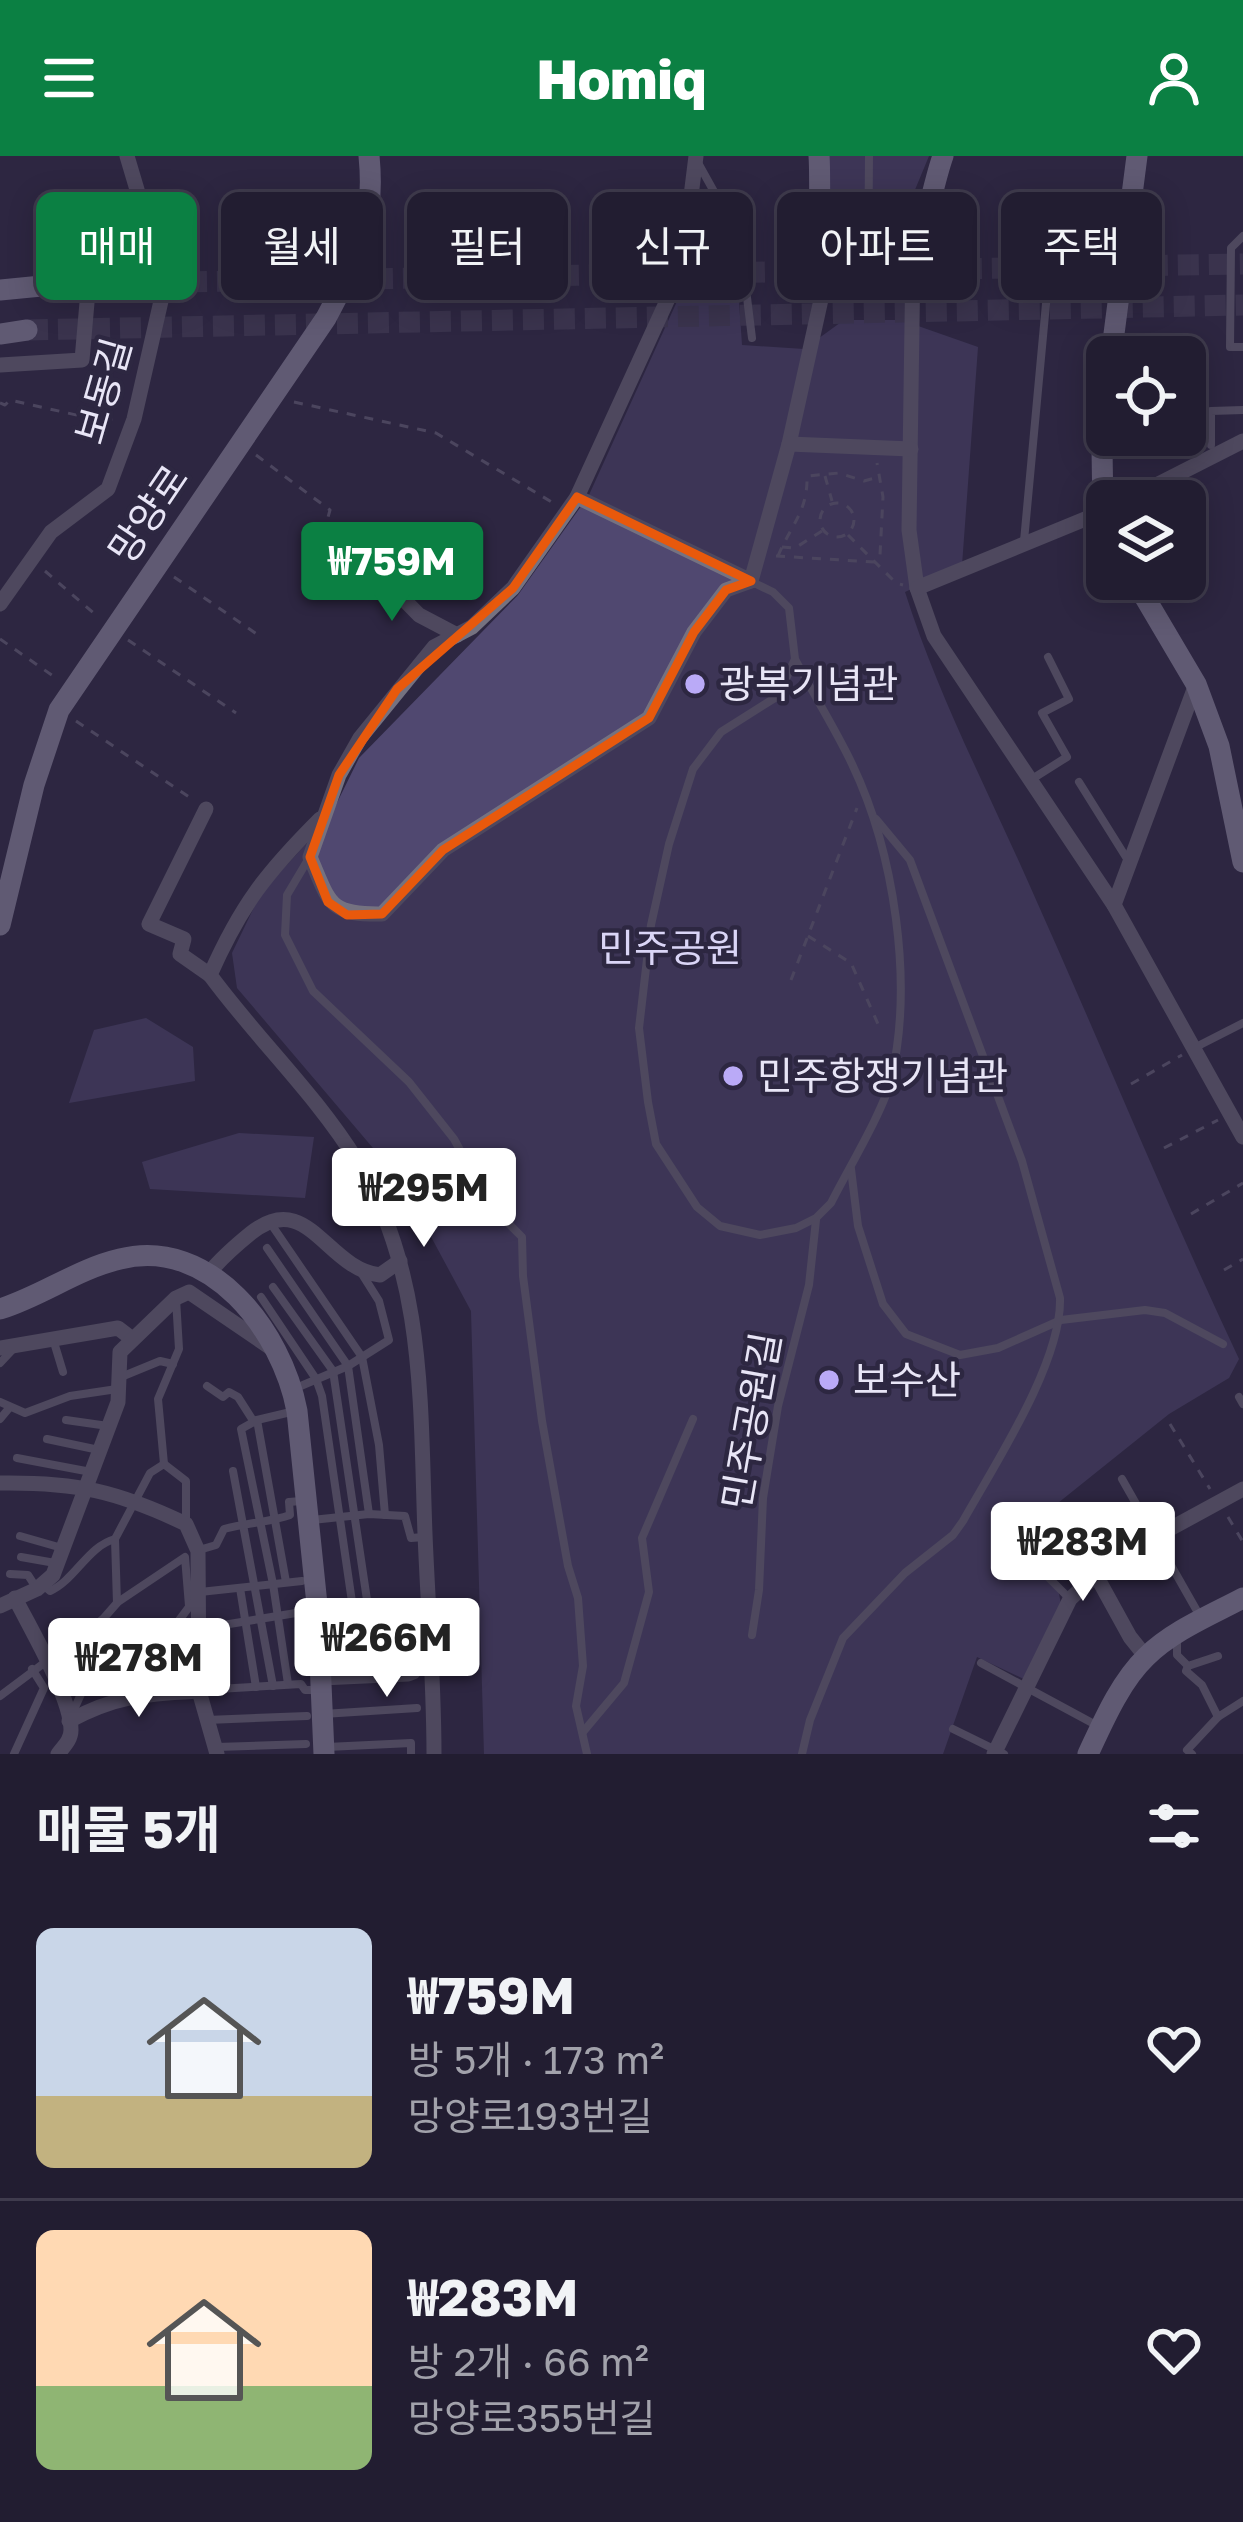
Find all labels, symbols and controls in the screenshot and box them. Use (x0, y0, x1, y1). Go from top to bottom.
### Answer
icon: menu (36, 45, 102, 111)
icon: person (1141, 45, 1207, 111)
text: Homiq (537, 46, 706, 111)
chip: 매매 (36, 192, 197, 300)
chip: 월세 (221, 192, 383, 300)
chip: 필터 (407, 192, 568, 300)
chip: 신규 (592, 192, 753, 300)
chip: 아파트 (777, 192, 977, 300)
chip: 주택 (1001, 192, 1162, 300)
street label: 보동길 (65, 333, 140, 449)
map controls (1086, 336, 1206, 600)
button: locate (1086, 336, 1206, 456)
street label: 망양로 (98, 456, 197, 571)
button: layers (1086, 480, 1206, 600)
pin: ₩759M (308, 522, 476, 624)
text: ₩759M (328, 537, 456, 584)
place label: 광복기념관 (719, 660, 898, 707)
marker: 광복기념관 (682, 671, 708, 697)
park label: 민주공원 (598, 924, 742, 971)
place label: 민주항쟁기념관 (757, 1052, 1008, 1099)
marker: 민주항쟁기념관 (720, 1063, 746, 1089)
pin: ₩295M (340, 1148, 508, 1250)
text: ₩295M (359, 1163, 489, 1210)
street label: 민주공원길 (712, 1328, 789, 1513)
place label: 보수산 (853, 1356, 961, 1403)
marker: 보수산 (816, 1367, 842, 1393)
pin: ₩283M (999, 1502, 1167, 1604)
text: ₩283M (1018, 1517, 1148, 1564)
pin: ₩266M (303, 1598, 471, 1700)
text: ₩266M (321, 1613, 453, 1660)
pin: ₩278M (55, 1618, 223, 1720)
text: ₩278M (75, 1633, 203, 1680)
icon: filters (1141, 1793, 1207, 1859)
text: 매물 5개 (36, 1798, 221, 1859)
text: ₩759M (408, 1964, 575, 2025)
icon: home (132, 1976, 276, 2120)
icon: heart (1141, 2015, 1207, 2081)
text: 방 5개 · 173 m² (408, 2036, 664, 2083)
text: 망양로193번길 (408, 2092, 653, 2139)
text: ₩283M (408, 2266, 578, 2327)
icon: home (132, 2278, 276, 2422)
icon: heart (1141, 2317, 1207, 2383)
text: 방 2개 · 66 m² (408, 2338, 649, 2385)
text: 망양로355번길 (408, 2394, 655, 2441)

